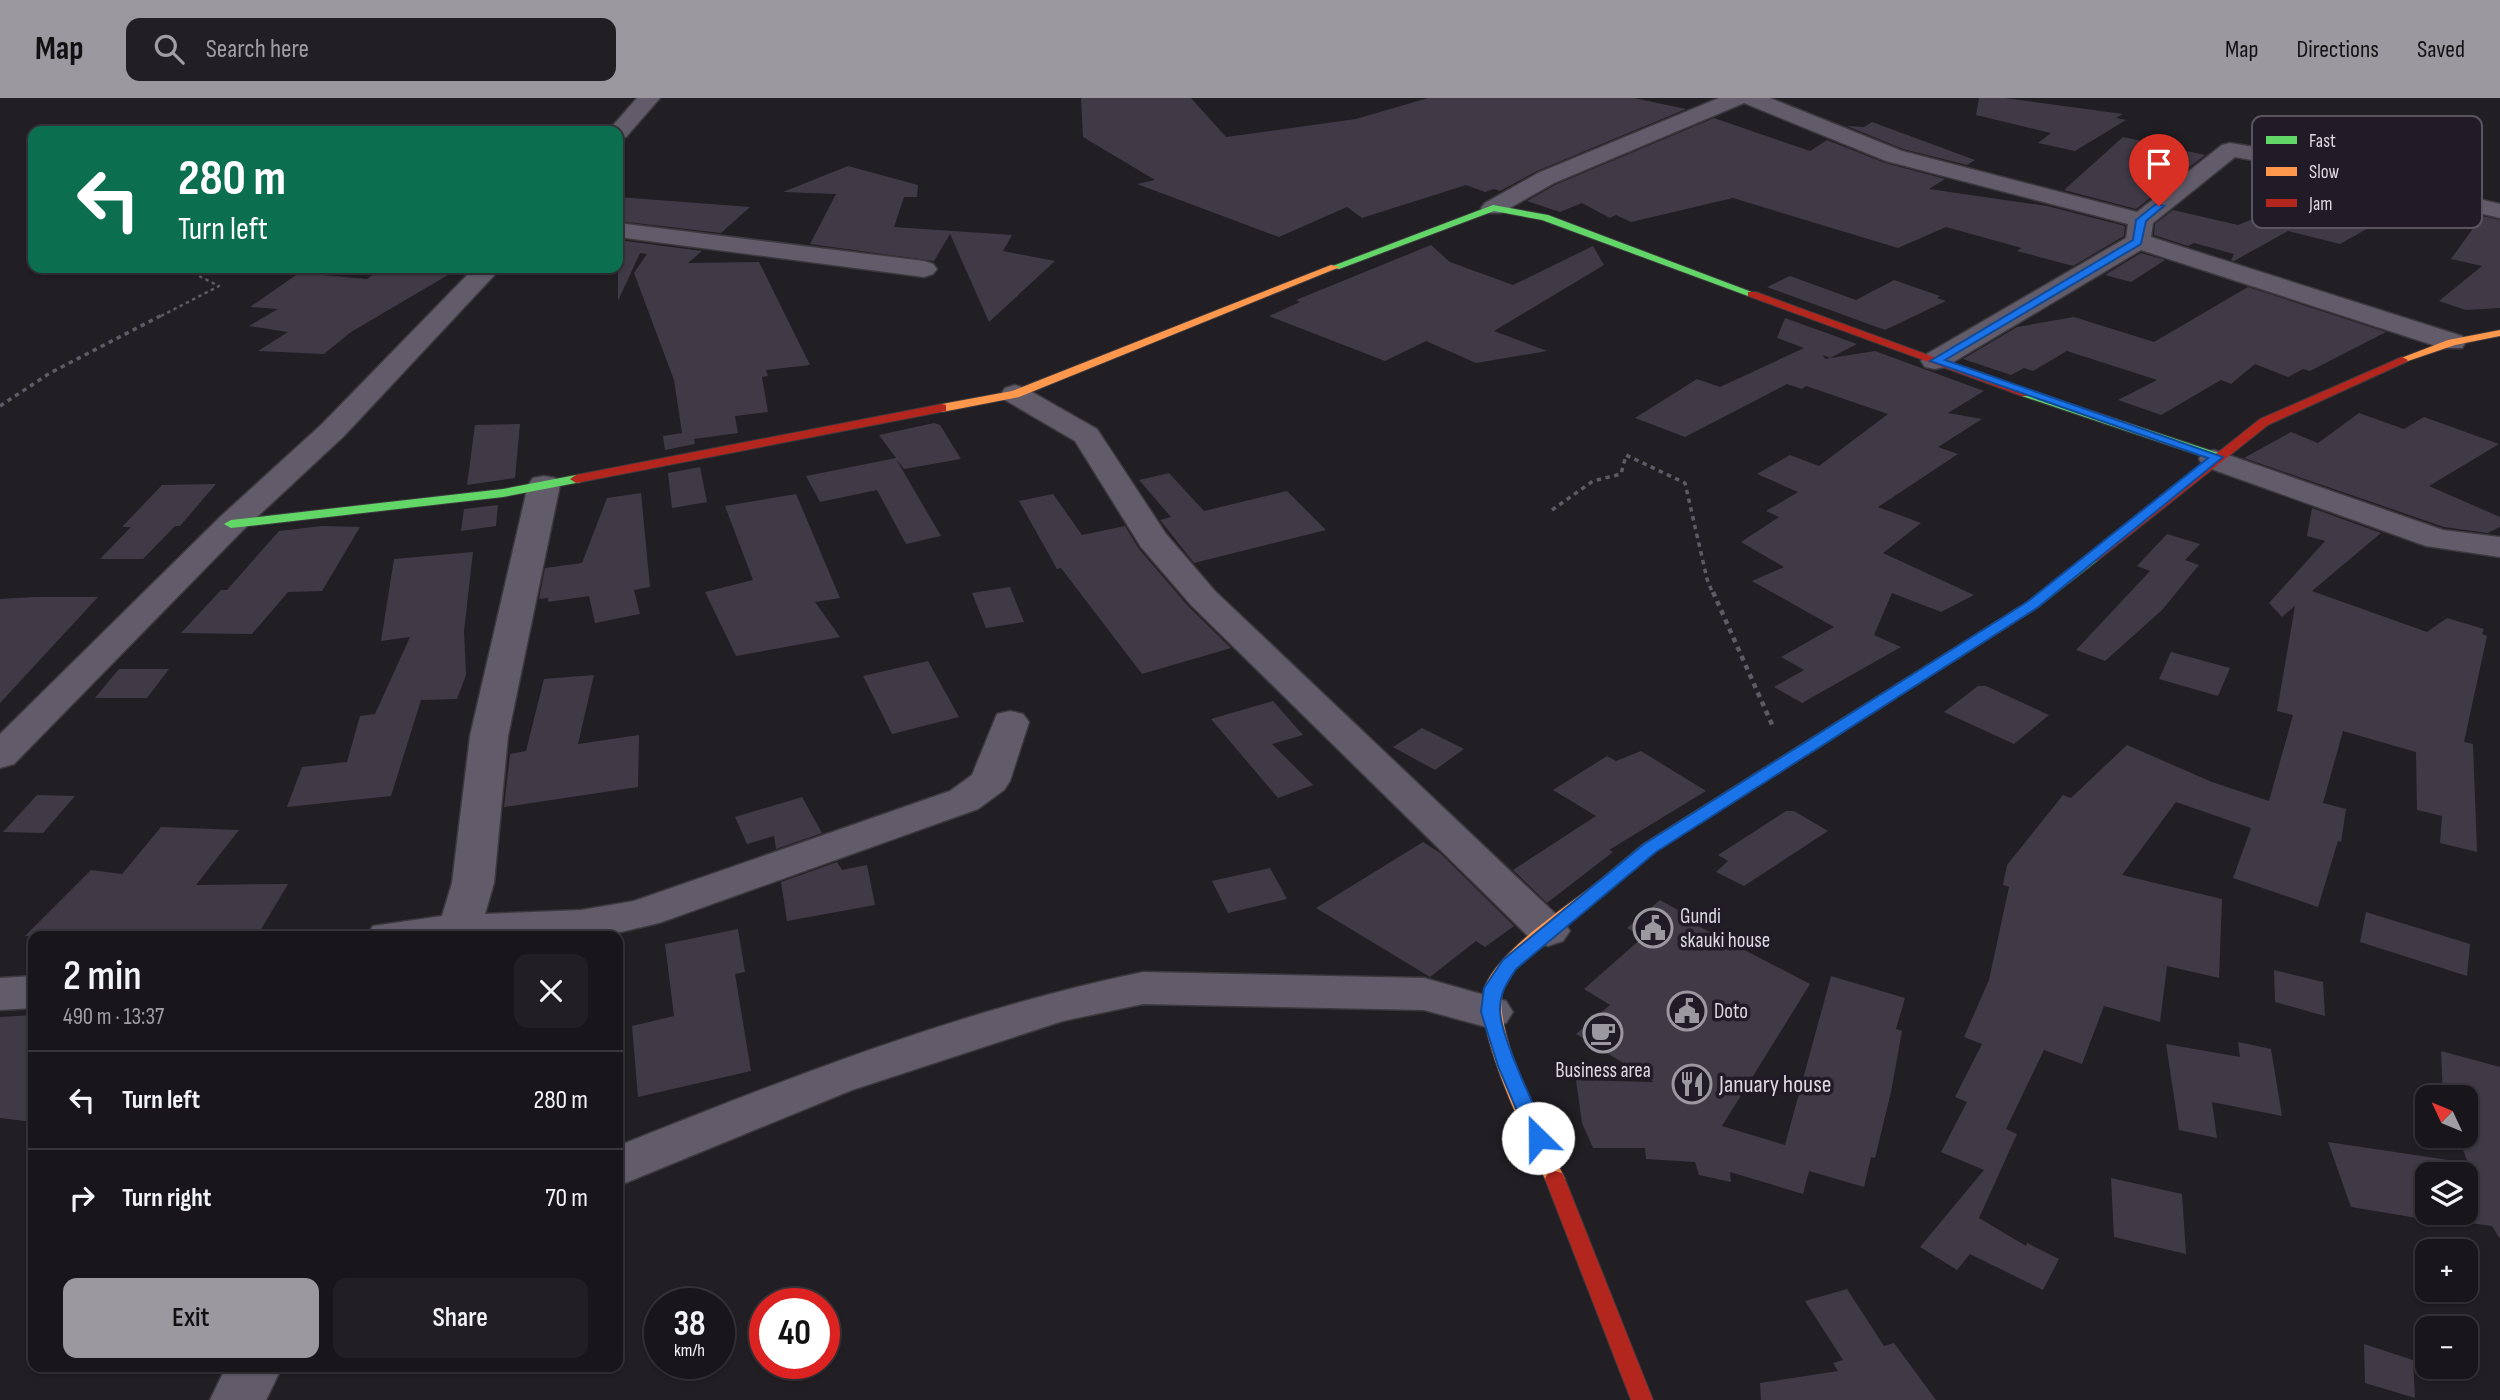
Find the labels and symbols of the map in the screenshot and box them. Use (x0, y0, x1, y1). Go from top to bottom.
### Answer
legend (2252, 116, 2482, 228)
text: Fast (2309, 130, 2336, 153)
pin (2129, 134, 2189, 206)
text: Slow (2309, 161, 2339, 184)
text: Jam (2308, 193, 2332, 216)
place label: Gundi skauki house (1680, 904, 1770, 953)
public building icon: Gundi skauki house (1632, 907, 1674, 949)
public building icon: Doto (1666, 990, 1708, 1032)
place label: Doto (1714, 999, 1748, 1024)
cafe icon: Business area (1582, 1012, 1624, 1054)
place label: Business area (1555, 1058, 1651, 1083)
restaurant icon: January house (1671, 1063, 1713, 1105)
place label: January house (1718, 1070, 1831, 1099)
north arrow (2415, 1085, 2478, 1148)
position arrow (1501, 1101, 1575, 1175)
speed limit sign: 40 (749, 1288, 840, 1379)

